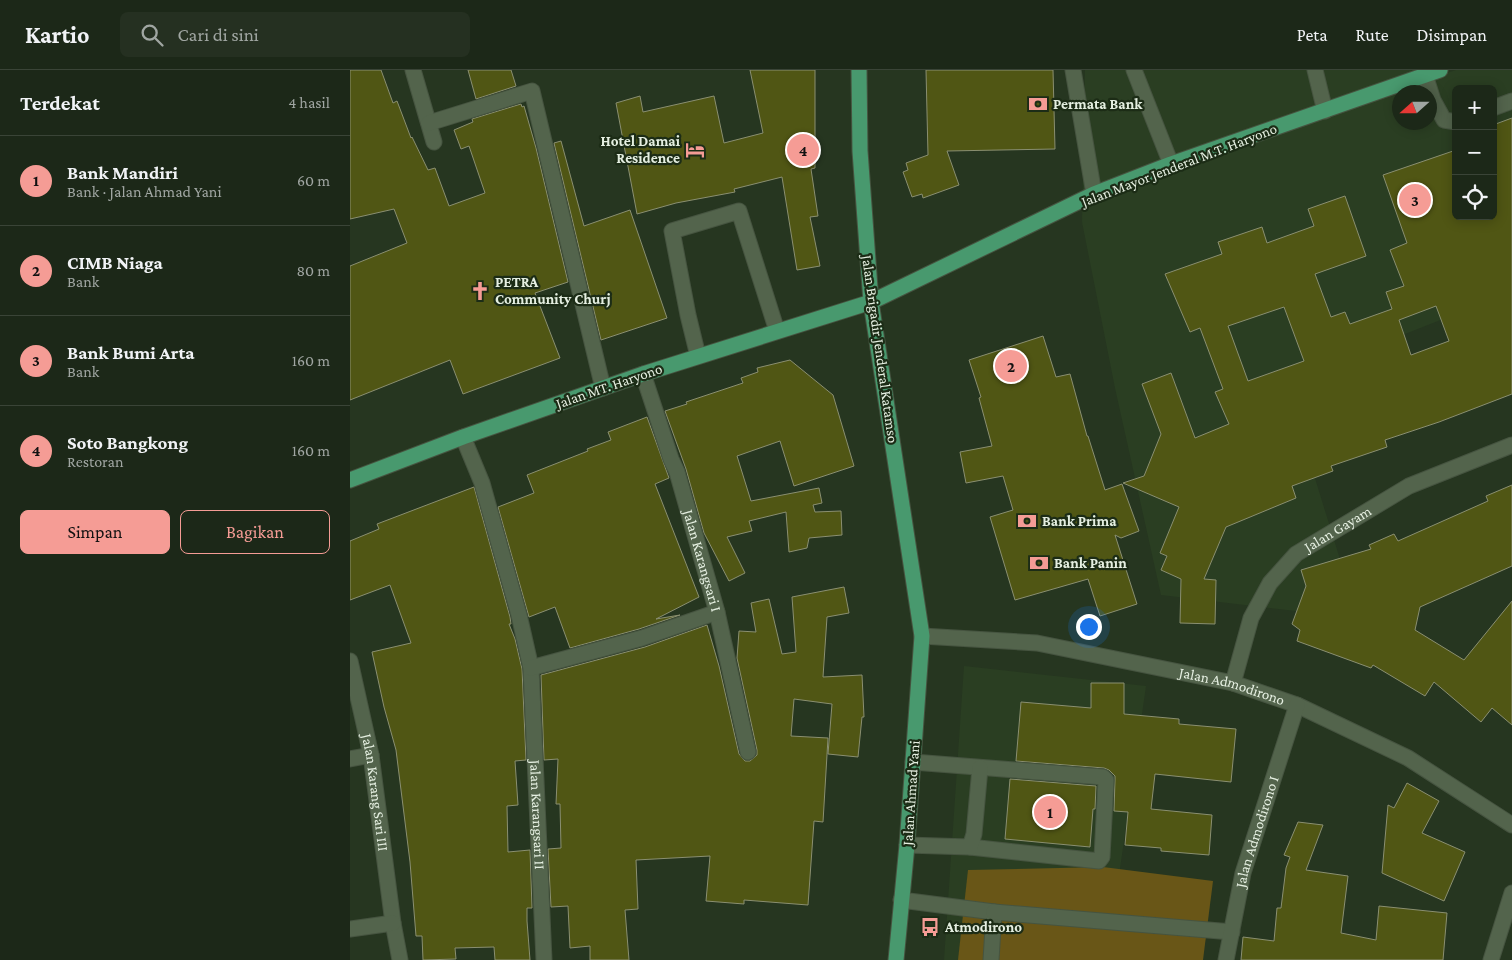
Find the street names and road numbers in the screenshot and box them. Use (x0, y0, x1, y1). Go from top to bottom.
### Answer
street label: Jalan Mayor Jenderal M.T. Haryono (1077, 120, 1279, 211)
street label: Jalan Brigadir Jenderal Katamso (858, 252, 901, 444)
street label: Jalan MT. Haryono (552, 360, 665, 413)
street label: Jalan Gayam (1300, 503, 1374, 557)
street label: Jalan Karangsari I (679, 506, 724, 613)
street label: Jalan Admodirono (1176, 664, 1287, 708)
street label: Jalan Karang Sari III (357, 730, 392, 852)
street label: Jalan Ahmad Yani (899, 740, 924, 848)
street label: Jalan Karangsari II (526, 757, 548, 870)
street label: Jalan Admodirono I (1232, 774, 1282, 891)

